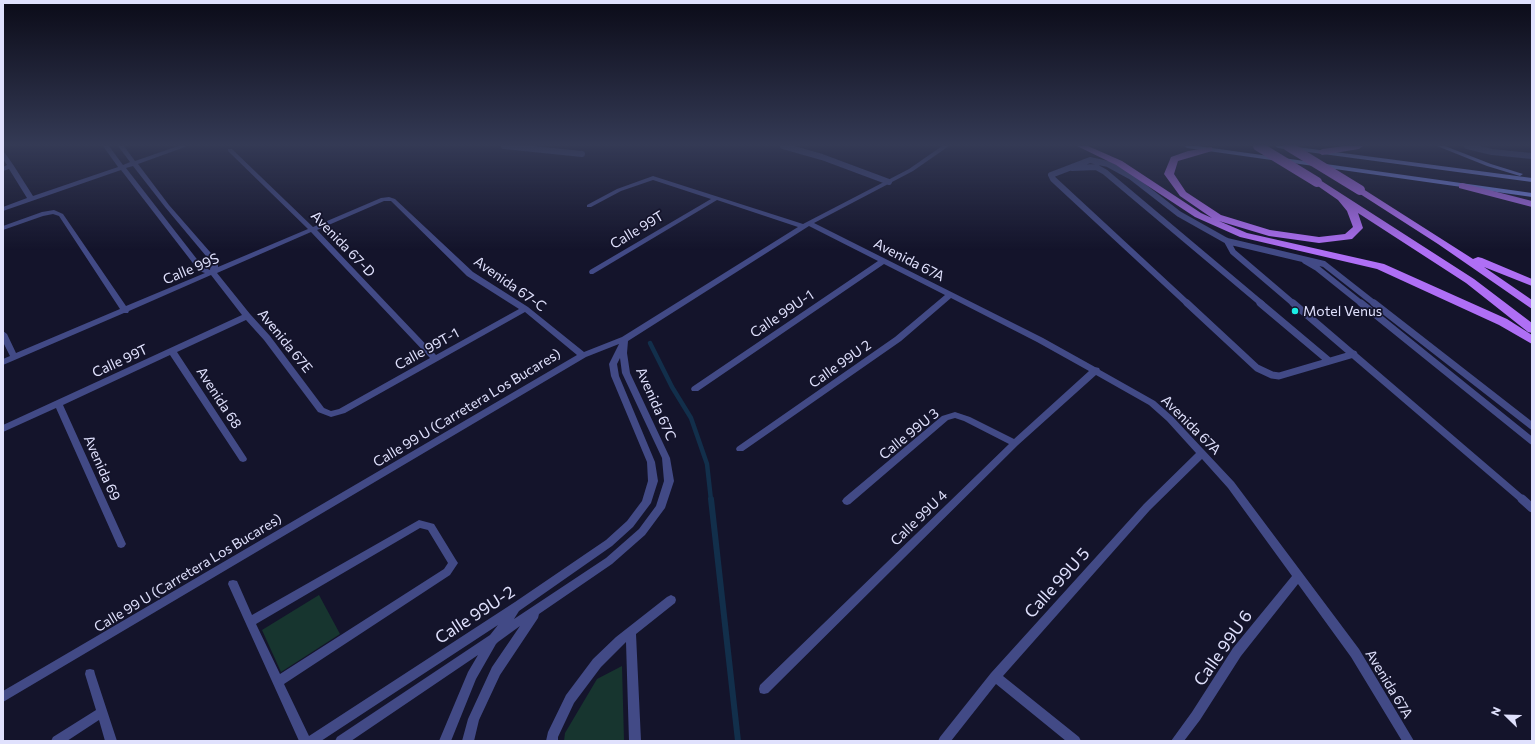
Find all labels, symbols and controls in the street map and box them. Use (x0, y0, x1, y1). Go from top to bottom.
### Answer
street label: Calle 99T (607, 207, 667, 253)
street label: Avenida 67-D (307, 208, 379, 280)
street label: Avenida 67A (871, 235, 947, 285)
street label: Calle 99S (160, 250, 222, 288)
street label: Avenida 67-C (471, 253, 549, 315)
street label: Calle 99U-1 (747, 287, 817, 341)
place label: Motel Venus (1303, 303, 1382, 319)
street label: Avenida 67E (254, 306, 316, 376)
marker: Motel Venus (1290, 306, 1300, 316)
street label: Calle 99T-1 (392, 325, 462, 373)
street label: Calle 99U 2 (806, 337, 874, 391)
street label: Calle 99T (89, 341, 151, 381)
street label: Calle 99 U (Carretera Los Bucares) (370, 345, 564, 471)
street label: Avenida 68 (193, 364, 245, 432)
street label: Avenida 67C (632, 365, 680, 443)
street label: Avenida 67A (1158, 392, 1224, 458)
street label: Calle 99U 3 (876, 405, 942, 463)
street label: Avenida 69 (80, 433, 124, 503)
street label: Calle 99U 4 (887, 487, 951, 549)
street label: Calle 99 U (Carretera Los Bucares) (91, 510, 285, 636)
street label: Calle 99U 5 (1020, 544, 1094, 622)
street label: Calle 99U-2 (431, 582, 519, 648)
street label: Calle 99U 6 (1189, 606, 1257, 690)
street label: Avenida 67A (1362, 646, 1416, 722)
north arrow (1487, 696, 1527, 736)
text: N (1488, 705, 1503, 717)

